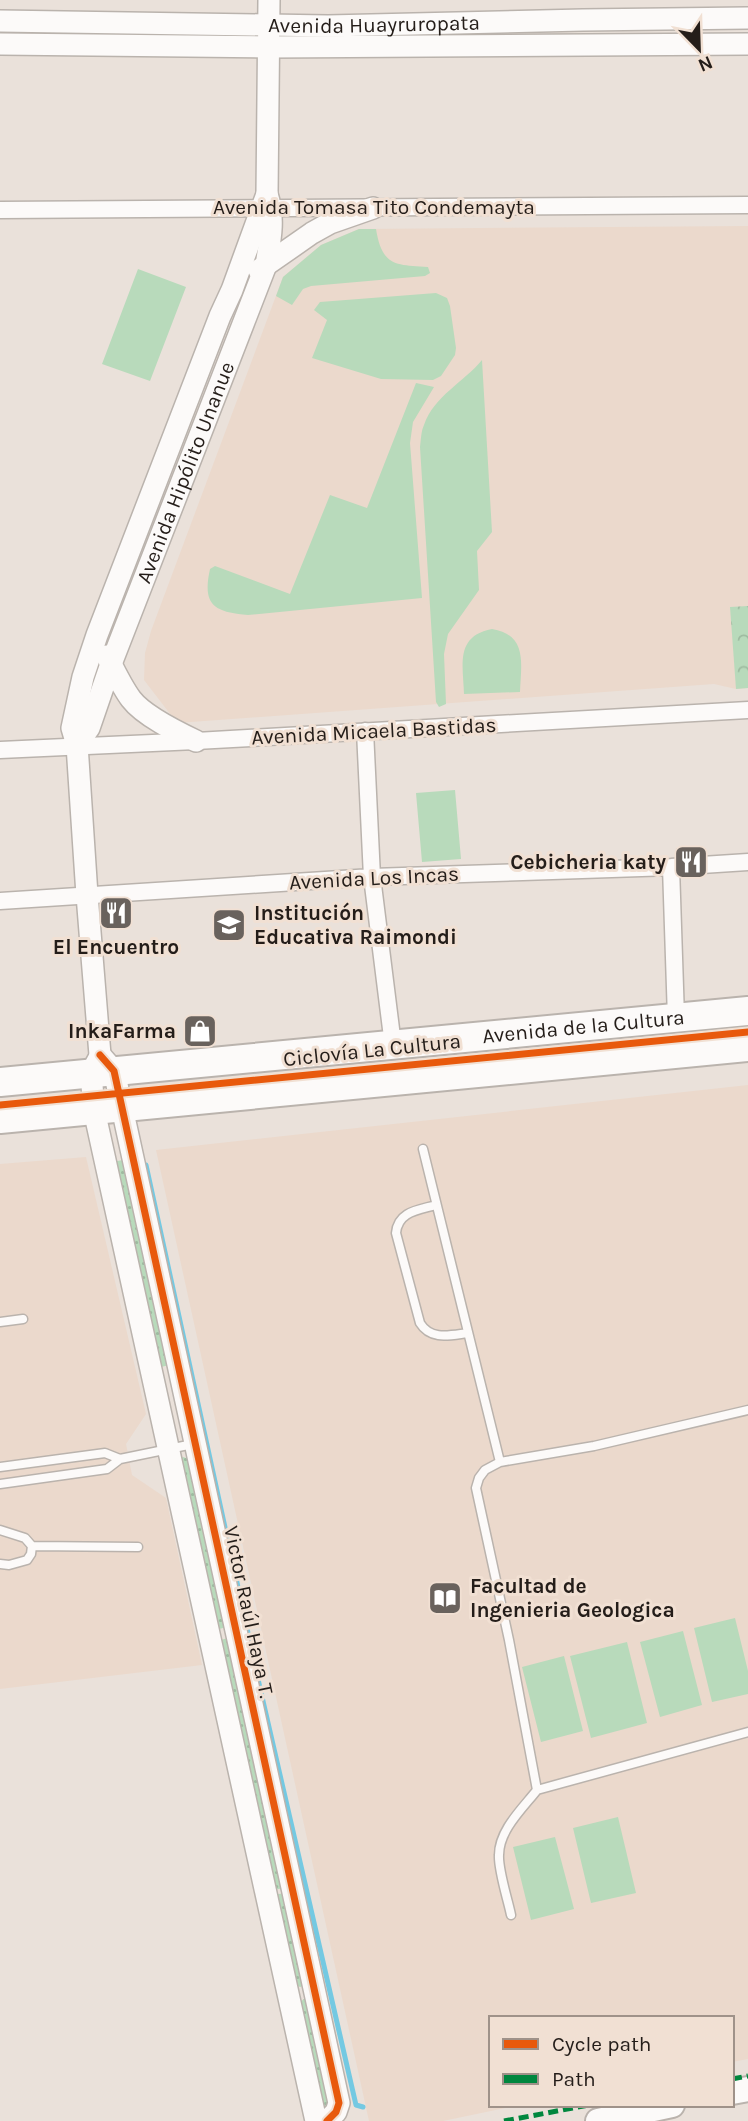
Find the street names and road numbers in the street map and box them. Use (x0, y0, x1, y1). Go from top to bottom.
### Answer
street label: Avenida Huayruropata (268, 10, 480, 38)
street label: Avenida Tomasa Tito Condemayta (213, 195, 535, 219)
street label: Avenida Hipólito Unanue (132, 358, 239, 587)
street label: Avenida Micaela Bastidas (251, 713, 497, 749)
street label: Avenida Los Incas (288, 862, 460, 894)
street label: Avenida de la Cultura (481, 1005, 686, 1048)
street label: Ciclovía La Cultura (282, 1029, 462, 1071)
street label: Victor Raúl Haya T. (219, 1524, 279, 1700)

